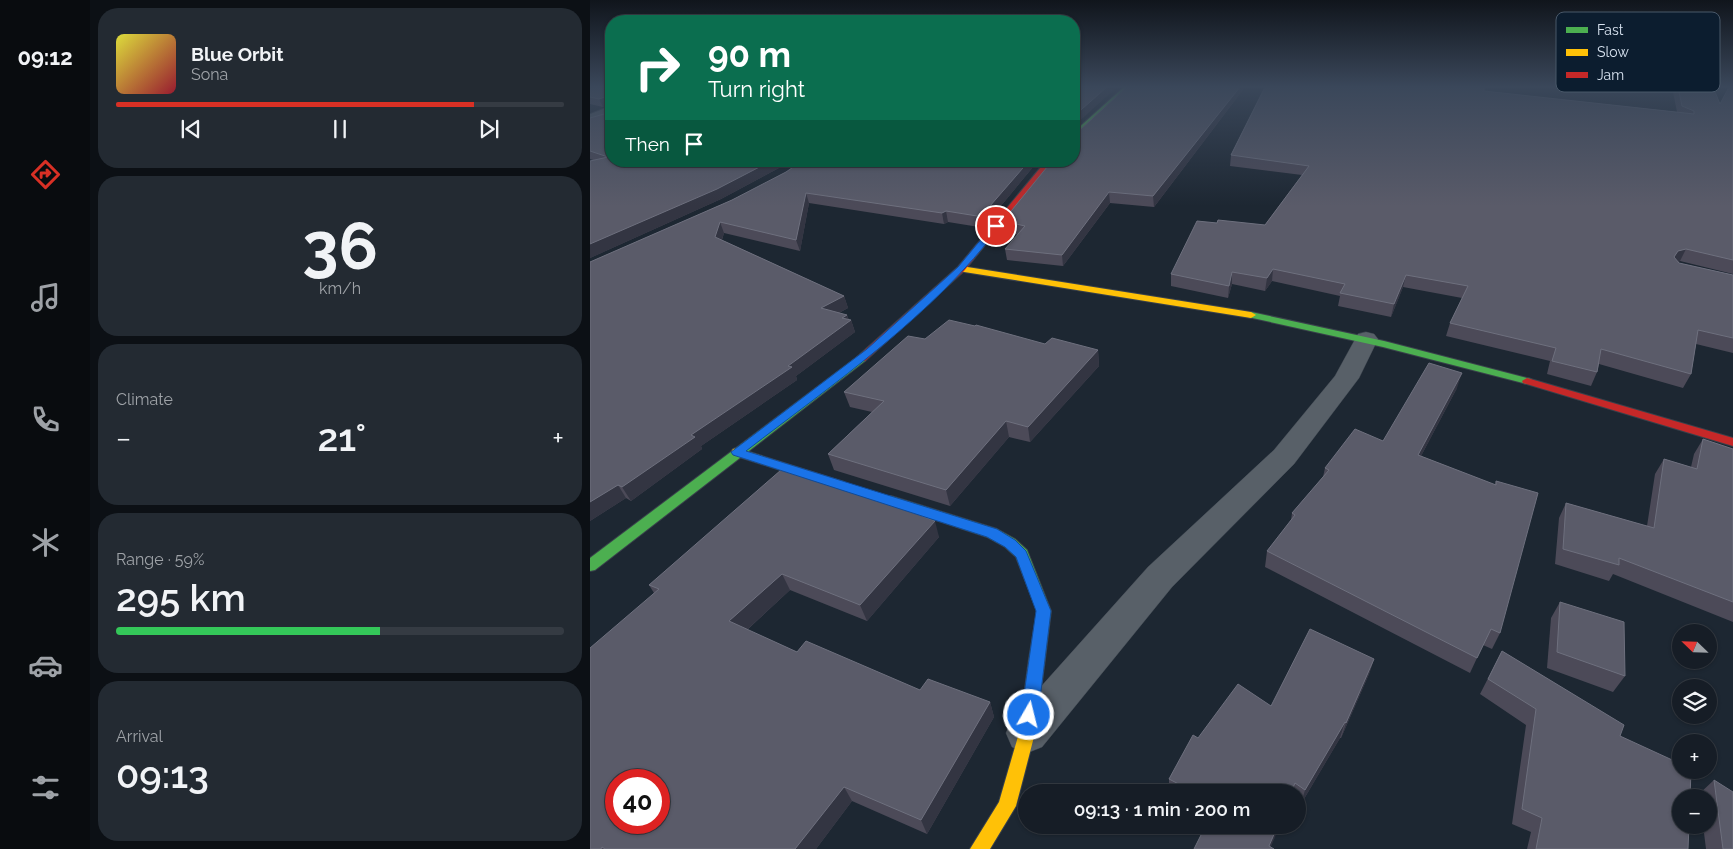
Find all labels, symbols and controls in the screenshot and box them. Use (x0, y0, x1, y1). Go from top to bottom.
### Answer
legend (1556, 12, 1720, 92)
text: Fast (1597, 22, 1624, 38)
text: 90 m (708, 34, 791, 75)
icon: right (625, 35, 690, 100)
text: Blue Orbit (191, 43, 283, 65)
text: 09:12 (17, 44, 73, 70)
text: Slow (1597, 44, 1629, 60)
text: Sona (191, 65, 228, 84)
text: Jam (1597, 67, 1624, 83)
text: Turn right (708, 76, 805, 102)
icon: previous (177, 115, 205, 143)
icon: pause (326, 115, 354, 143)
icon: next (475, 115, 503, 143)
icon: arrive (680, 130, 708, 158)
text: Then (625, 133, 670, 155)
icon: directions (28, 157, 63, 192)
pin (975, 205, 1017, 247)
text: 36 (302, 208, 378, 284)
icon: arrive (982, 212, 1010, 240)
text: km/h (319, 279, 361, 298)
icon: music (28, 280, 63, 315)
text: Climate (116, 390, 173, 409)
icon: phone (28, 402, 63, 437)
text: 21° (317, 415, 366, 460)
text: − (116, 422, 131, 455)
text: + (552, 422, 564, 455)
icon: climate (28, 525, 63, 560)
text: Range · 59% (116, 550, 204, 569)
text: 295 km (116, 575, 246, 620)
north arrow (1672, 624, 1718, 669)
map controls (1672, 624, 1717, 834)
icon: car (28, 648, 63, 683)
button: layers (1672, 679, 1717, 724)
position arrow (1002, 688, 1054, 740)
text: Arrival (116, 727, 163, 746)
button: + (1672, 734, 1717, 779)
text: 09:13 (116, 752, 209, 797)
speed limit sign: 40 (605, 769, 670, 834)
icon: filters (28, 770, 63, 805)
button: − (1672, 789, 1717, 834)
text: 09:13 · 1 min · 200 m (1074, 798, 1250, 820)

